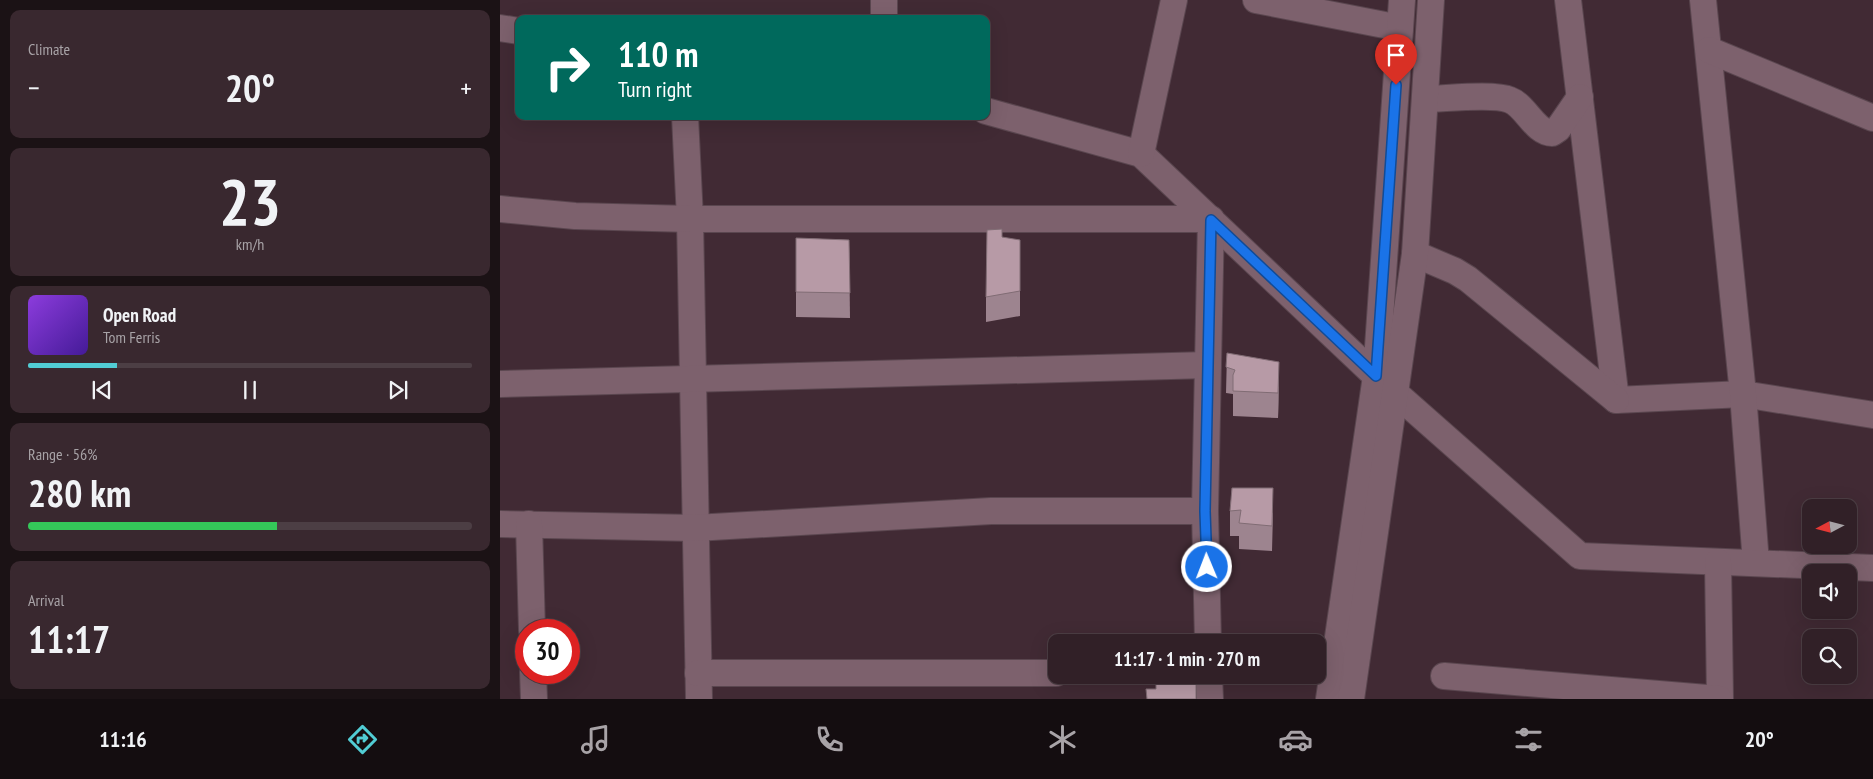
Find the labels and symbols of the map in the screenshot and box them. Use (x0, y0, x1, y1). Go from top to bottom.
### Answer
pin (1375, 34, 1417, 85)
north arrow (1802, 499, 1858, 554)
position arrow (1180, 540, 1232, 592)
speed limit sign: 30 (515, 619, 580, 684)

